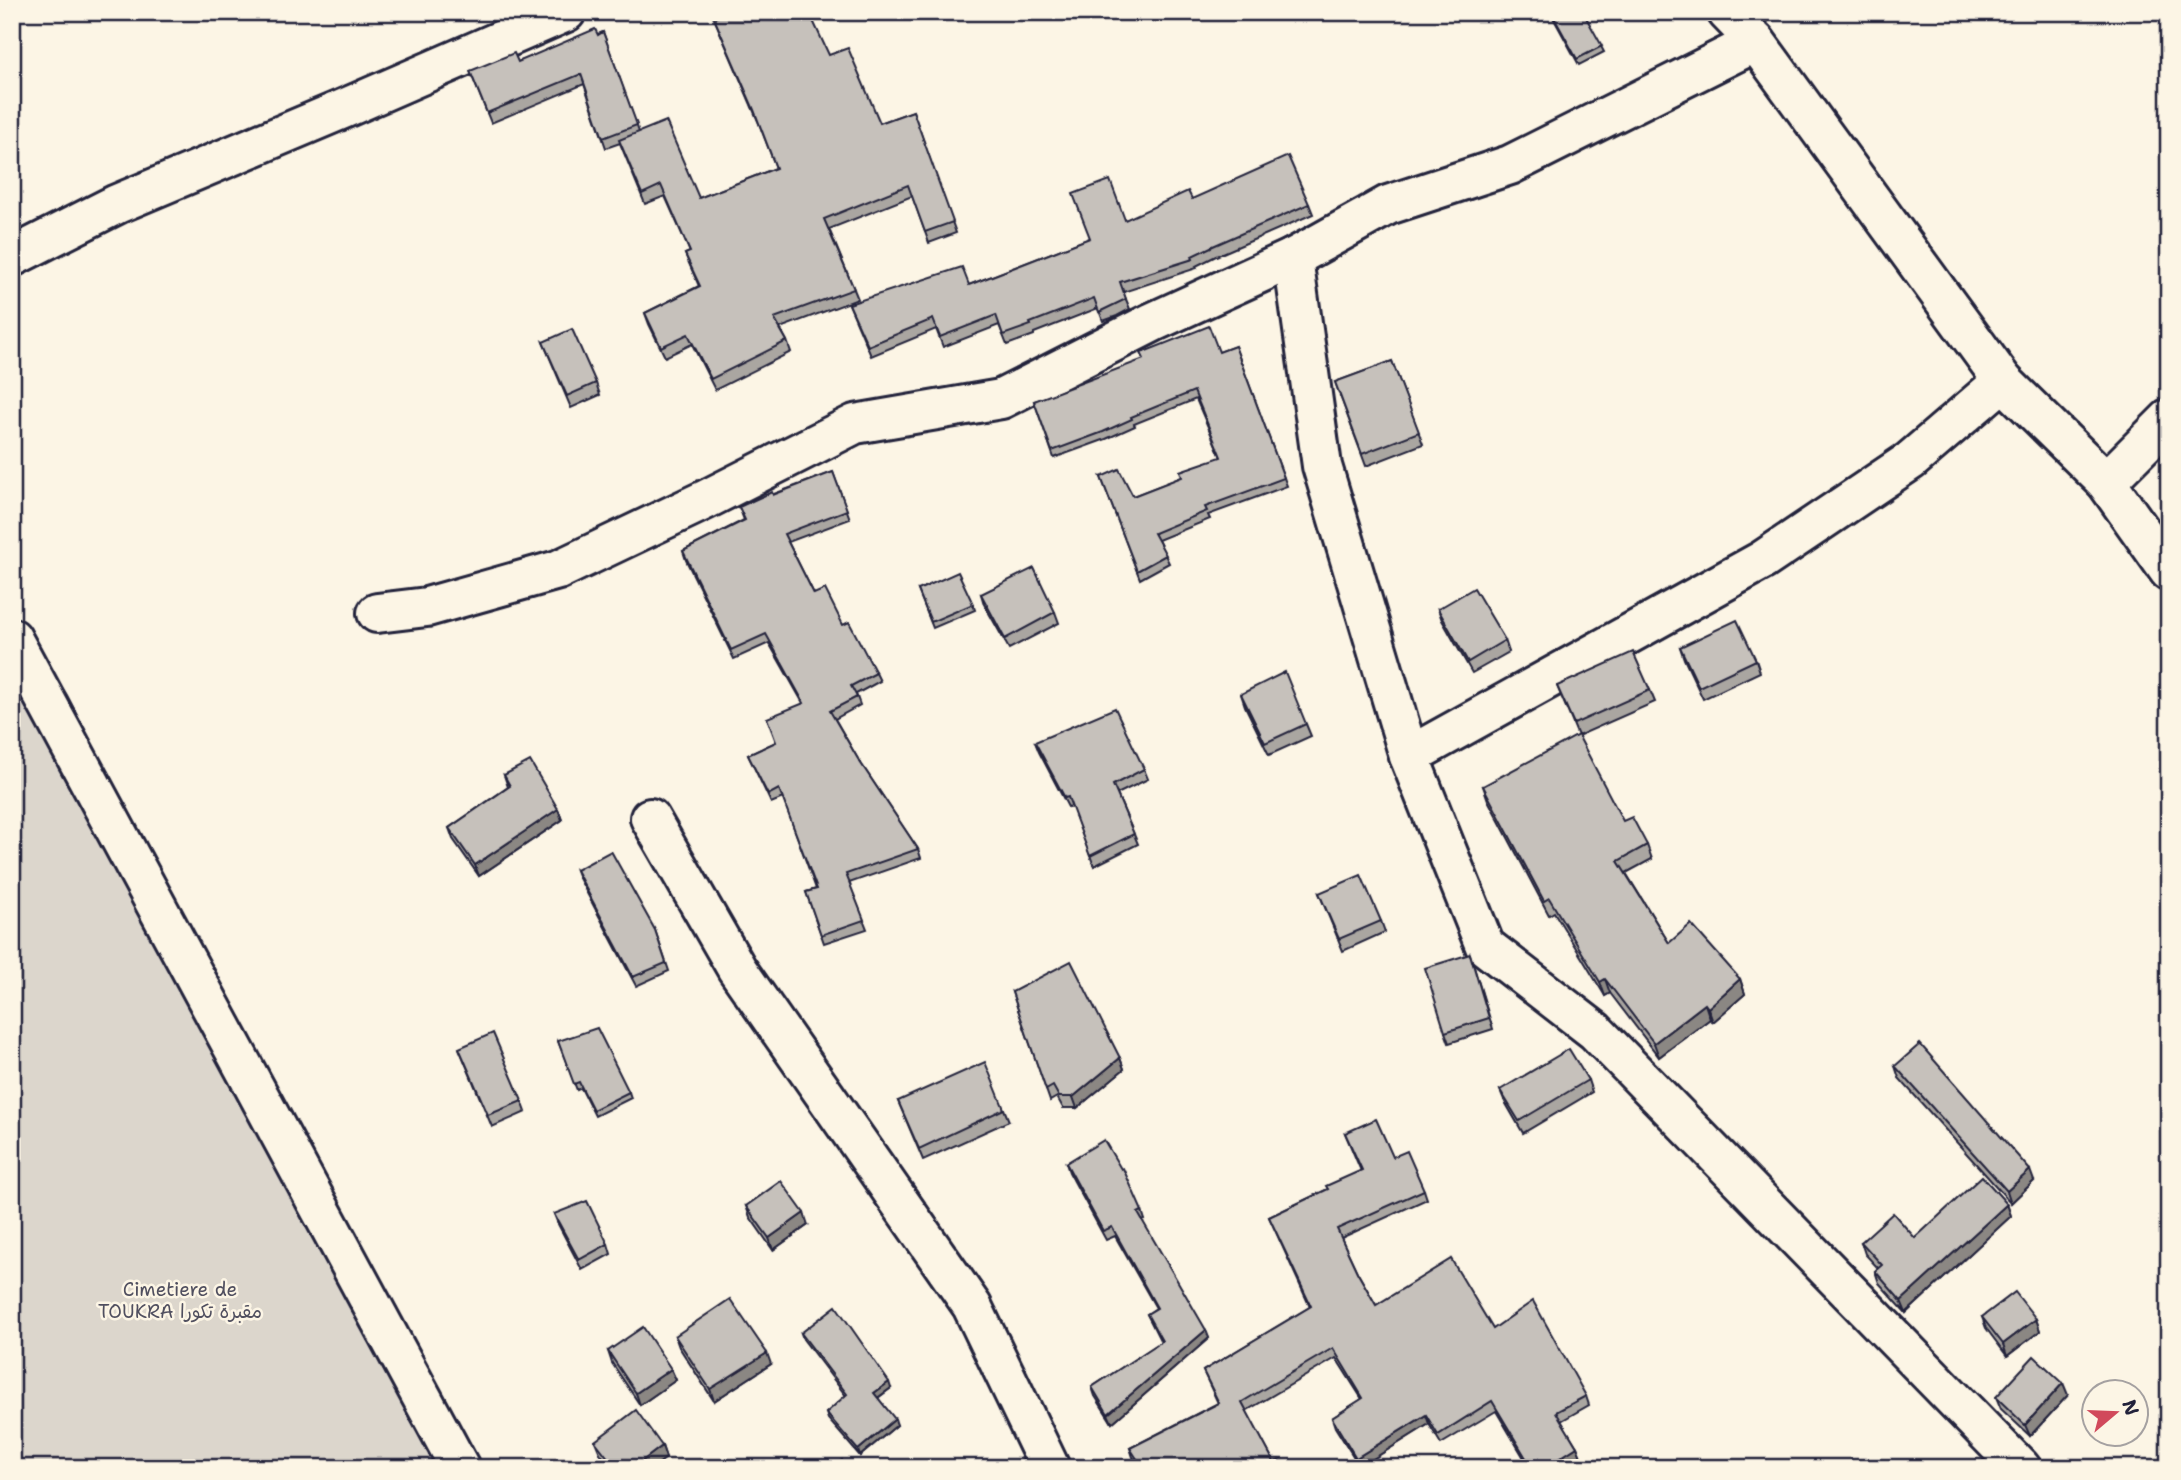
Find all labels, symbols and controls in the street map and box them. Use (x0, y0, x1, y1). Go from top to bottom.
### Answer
park label: Cimetiere de TOUKRA مقبرة تكورا (98, 1277, 262, 1324)
north arrow (2080, 1378, 2150, 1448)
text: N (2116, 1396, 2145, 1419)

